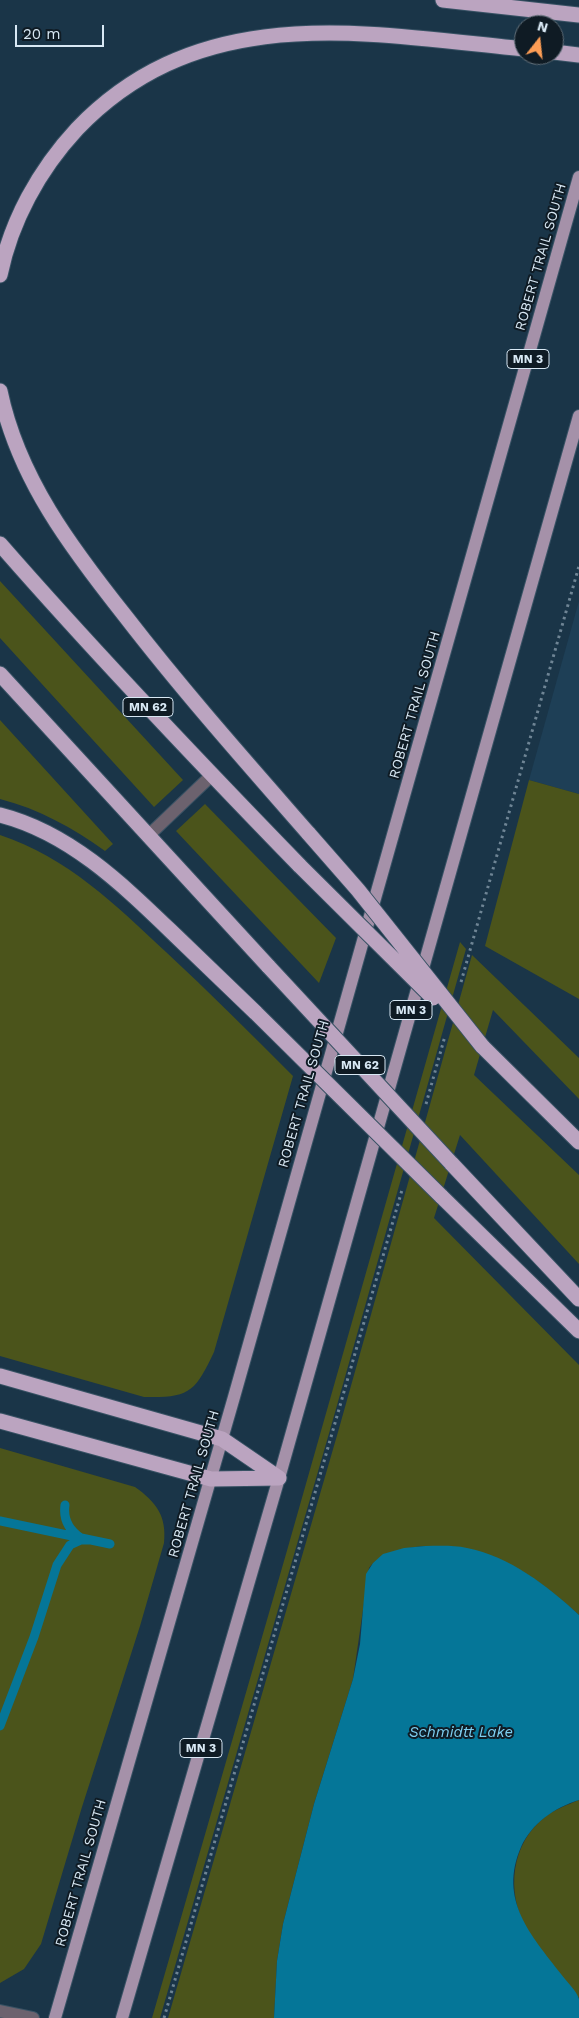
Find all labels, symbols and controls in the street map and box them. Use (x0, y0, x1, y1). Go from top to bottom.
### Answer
scale bar (18, 15, 106, 47)
north arrow (514, 15, 564, 65)
text: N (536, 17, 550, 36)
text: 20 m (23, 25, 61, 43)
street label: ROBERT TRAIL SOUTH (512, 181, 570, 333)
road number: MN 3 (507, 349, 549, 368)
street label: ROBERT TRAIL SOUTH (386, 629, 444, 781)
road number: MN 62 (123, 698, 173, 716)
road number: MN 3 (390, 1000, 432, 1020)
street label: ROBERT TRAIL SOUTH (275, 1018, 333, 1170)
road number: MN 62 (335, 1056, 385, 1074)
street label: ROBERT TRAIL SOUTH (165, 1408, 223, 1560)
water label: Schmidtt Lake (409, 1724, 513, 1742)
road number: MN 3 (180, 1739, 222, 1758)
street label: ROBERT TRAIL SOUTH (52, 1797, 110, 1949)

